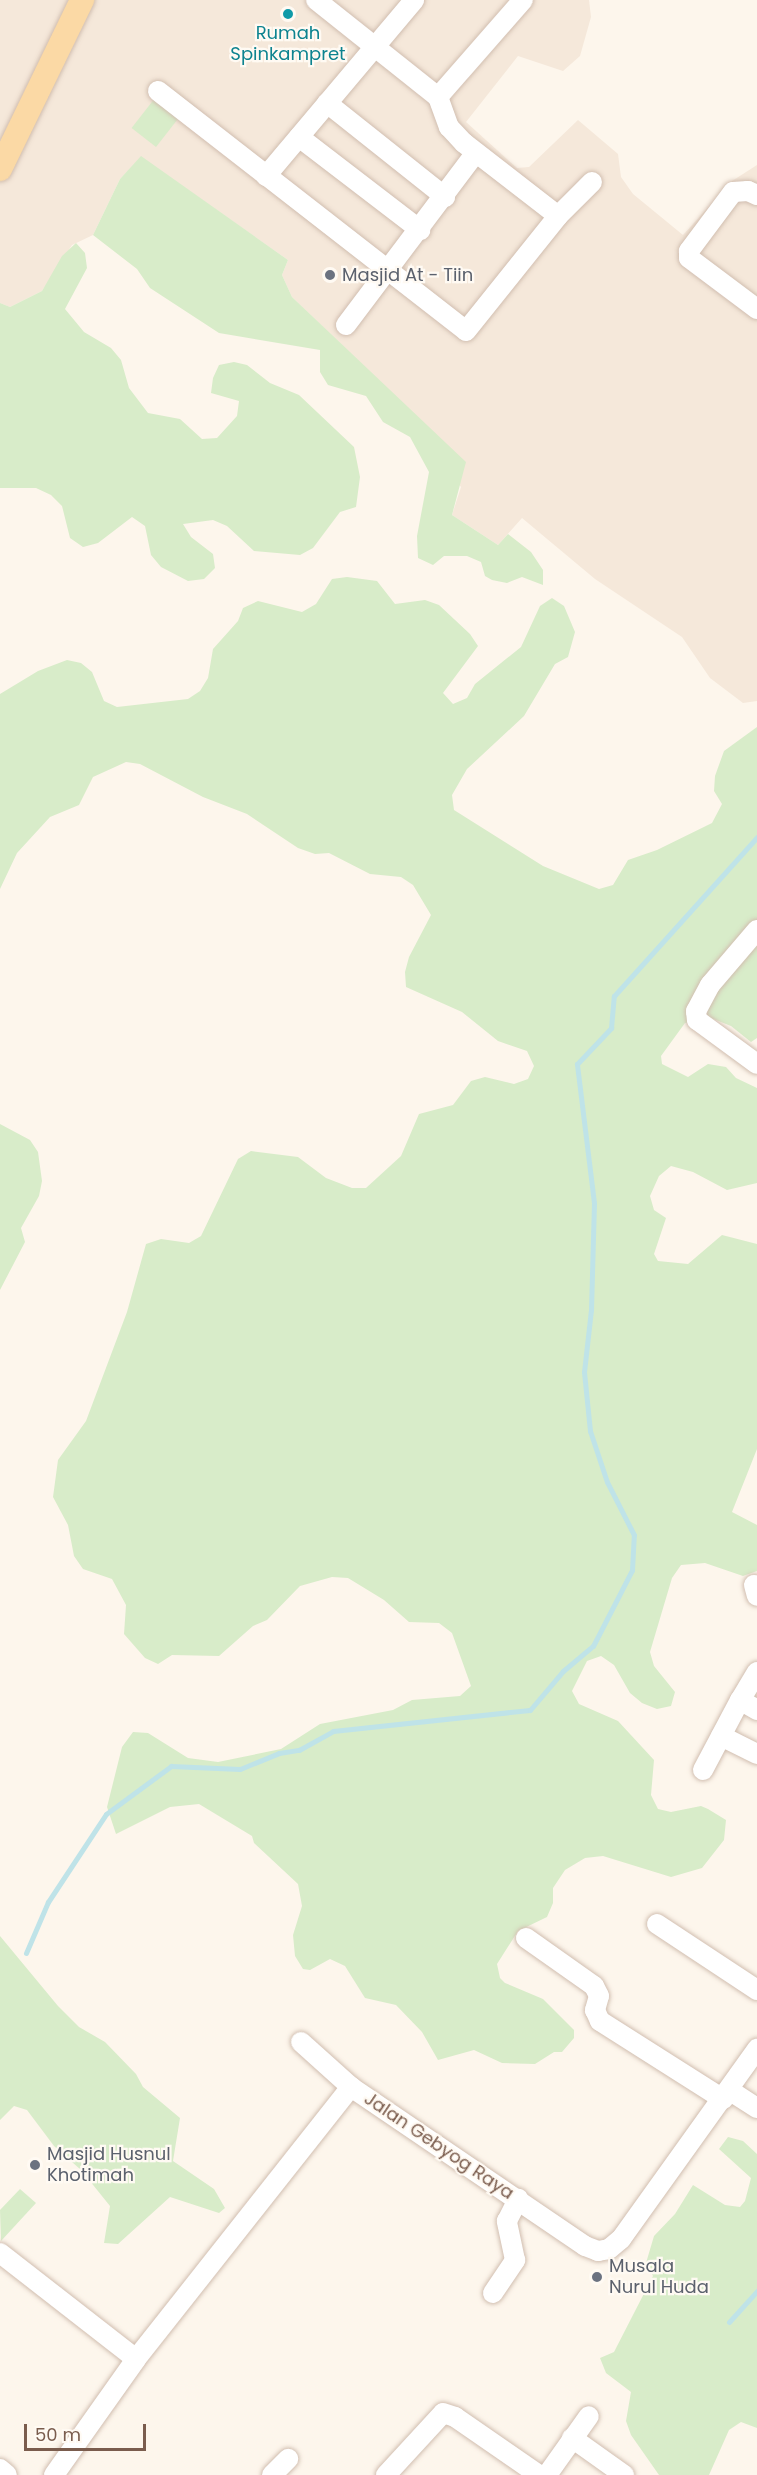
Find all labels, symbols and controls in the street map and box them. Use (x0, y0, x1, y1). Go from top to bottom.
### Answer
marker: Rumah Spinkampret (281, 7, 295, 21)
place label: Rumah Spinkampret (230, 23, 346, 66)
place label: Masjid At - Tiin (342, 264, 473, 286)
marker: Masjid At - Tiin (323, 268, 337, 282)
street label: Jalan Gebyog Raya (360, 2088, 518, 2204)
place label: Masjid Husnul Khotimah (47, 2144, 171, 2186)
marker: Masjid Husnul Khotimah (28, 2158, 42, 2172)
place label: Musala Nurul Huda (609, 2256, 709, 2298)
marker: Musala Nurul Huda (590, 2270, 604, 2284)
scale bar (27, 2412, 148, 2450)
text: 50 m (35, 2422, 81, 2447)

